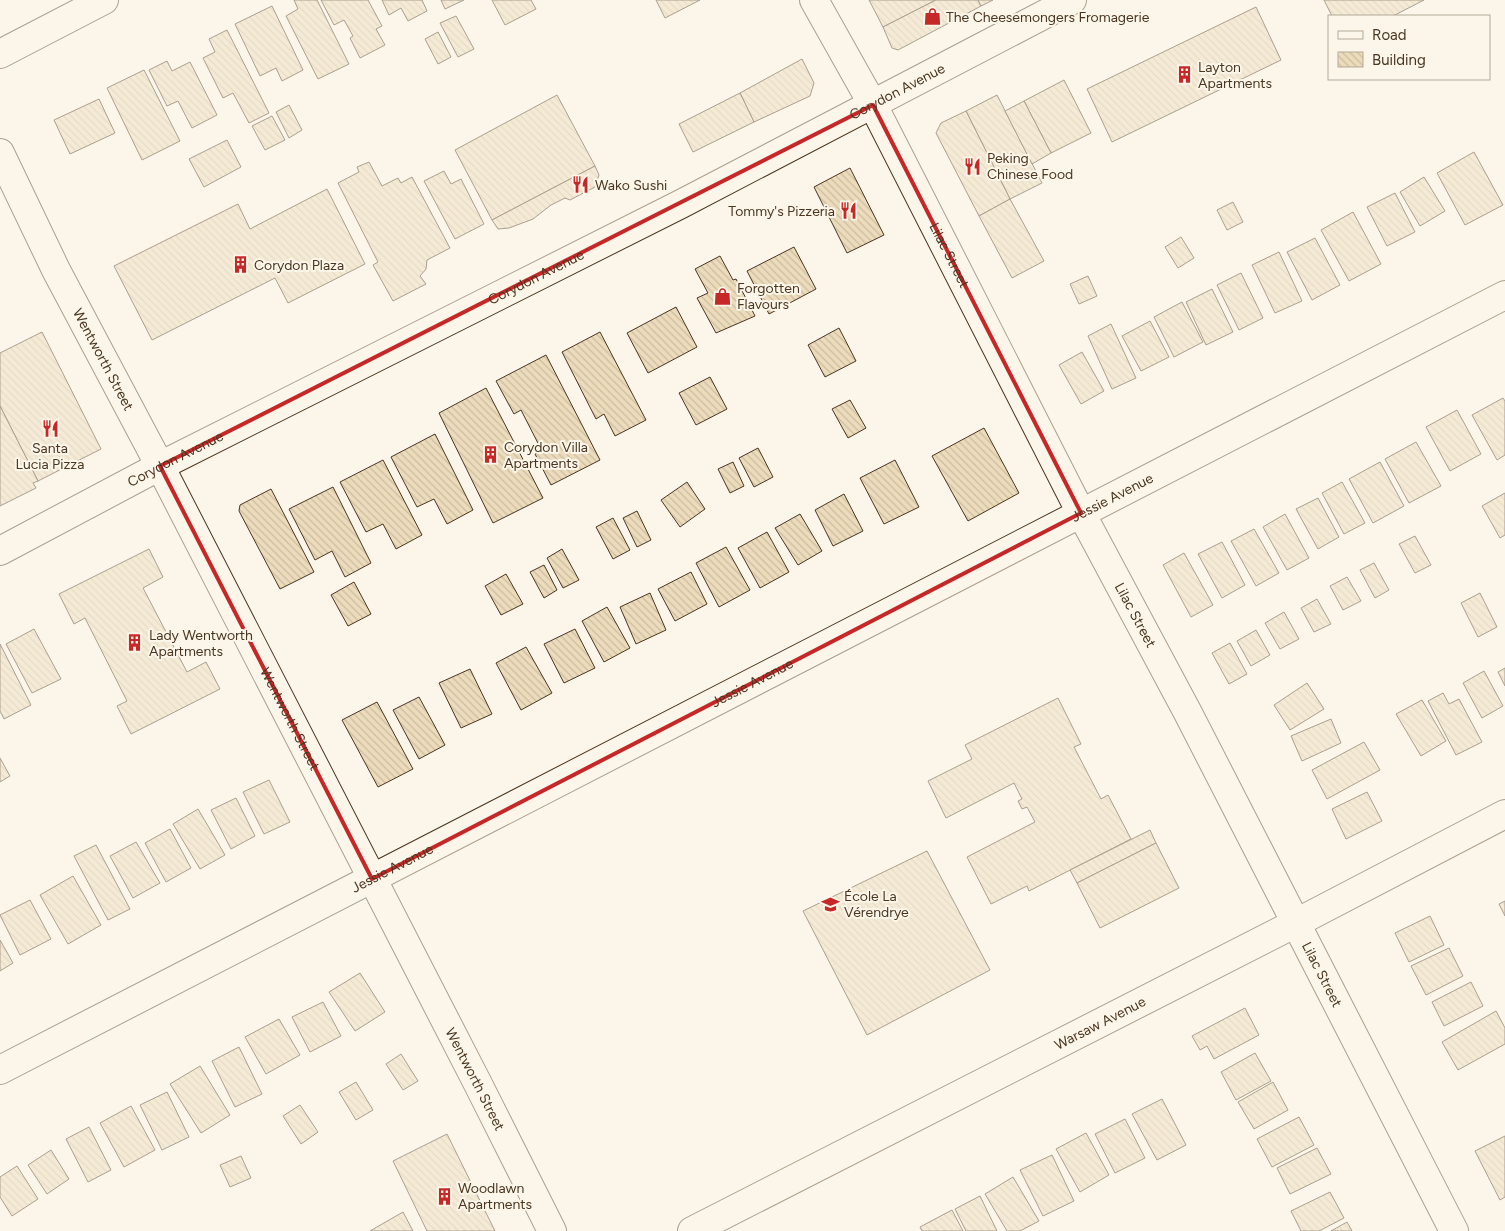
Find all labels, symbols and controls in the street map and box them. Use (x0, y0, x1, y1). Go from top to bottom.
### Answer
shop icon: The Cheesemongers Fromagerie (922, 7, 942, 27)
place label: The Cheesemongers Fromagerie (946, 9, 1150, 26)
legend (1328, 15, 1490, 80)
text: Road (1372, 26, 1407, 44)
text: Building (1372, 51, 1426, 69)
street label: Corydon Avenue (846, 59, 948, 123)
place label: Layton Apartments (1198, 59, 1272, 92)
building icon: Layton Apartments (1174, 65, 1194, 85)
place label: Peking Chinese Food (987, 150, 1073, 183)
restaurant icon: Peking Chinese Food (963, 156, 983, 176)
restaurant icon: Wako Sushi (571, 175, 591, 195)
place label: Wako Sushi (595, 177, 667, 194)
restaurant icon: Tommy's Pizzeria (839, 201, 859, 221)
place label: Tommy's Pizzeria (728, 203, 835, 220)
street label: Lilac Street (926, 220, 973, 291)
street label: Corydon Avenue (485, 246, 587, 308)
building icon: Corydon Plaza (230, 255, 250, 275)
place label: Corydon Plaza (254, 257, 344, 274)
place label: Forgotten Flavours (737, 280, 800, 313)
shop icon: Forgotten Flavours (713, 286, 733, 306)
street label: Wentworth Street (69, 306, 138, 413)
restaurant icon: Santa Lucia Pizza (40, 418, 60, 438)
street label: Corydon Avenue (124, 427, 226, 490)
place label: Corydon Villa Apartments (504, 439, 588, 472)
place label: Santa Lucia Pizza (16, 440, 84, 473)
building icon: Corydon Villa Apartments (480, 445, 500, 465)
street label: Jessie Avenue (1068, 469, 1156, 525)
street label: Lilac Street (1111, 580, 1160, 650)
place label: Lady Wentworth Apartments (149, 627, 253, 660)
building icon: Lady Wentworth Apartments (125, 633, 145, 653)
street label: Jessie Avenue (708, 654, 796, 711)
street label: Wentworth Street (257, 665, 324, 773)
street label: Jessie Avenue (348, 840, 436, 896)
place label: École La Vérendrye (844, 888, 909, 921)
school or university icon: École La Vérendrye (820, 894, 840, 914)
street label: Lilac Street (1298, 939, 1346, 1010)
street label: Warsaw Avenue (1052, 992, 1149, 1053)
street label: Wentworth Street (442, 1025, 509, 1133)
place label: Woodlawn Apartments (458, 1180, 532, 1213)
building icon: Woodlawn Apartments (434, 1186, 454, 1206)

